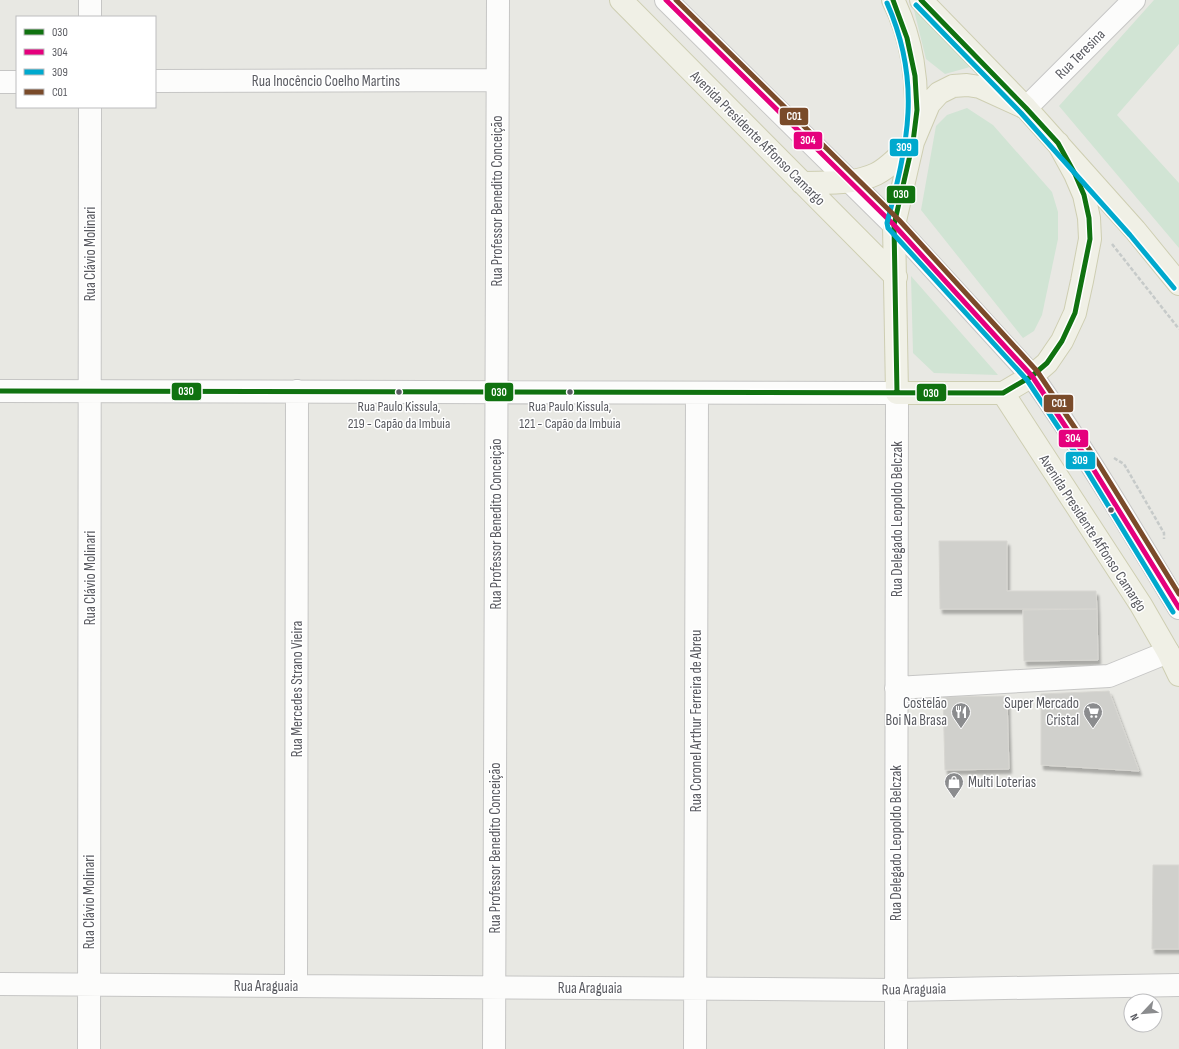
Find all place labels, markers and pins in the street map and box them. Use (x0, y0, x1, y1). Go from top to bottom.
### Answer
marker: Rua Paulo Kissula, 219 - Capão da Imbuia (394, 387, 404, 397)
marker: Rua Paulo Kissula, 121 - Capão da Imbuia (565, 387, 575, 397)
place label: Rua Paulo Kissula, 219 - Capão da Imbuia (348, 398, 450, 432)
place label: Rua Paulo Kissula, 121 - Capão da Imbuia (519, 398, 621, 432)
unlabelled marker (1106, 505, 1116, 515)
place label: Costelão Boi Na Brasa (885, 694, 947, 730)
place label: Super Mercado Cristal (1004, 694, 1079, 730)
restaurant icon: Costelão Boi Na Brasa (950, 701, 972, 729)
supermarket icon: Super Mercado Cristal (1082, 701, 1104, 729)
shop icon: Multi Loterias (943, 771, 965, 799)
place label: Multi Loterias (968, 773, 1036, 792)

